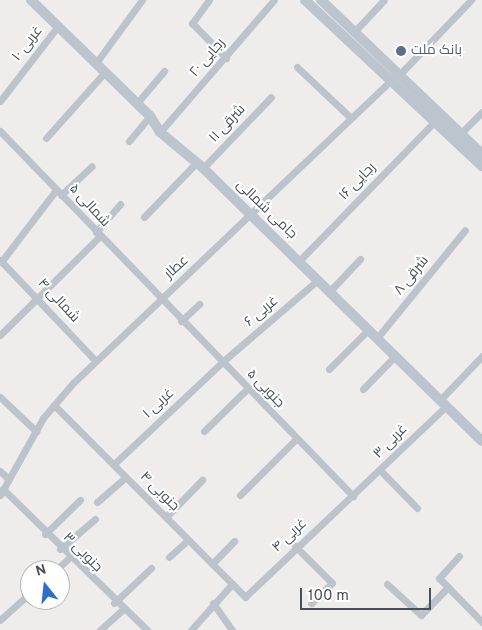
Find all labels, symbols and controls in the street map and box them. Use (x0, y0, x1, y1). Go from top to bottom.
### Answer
street label: غربی ۱۰ (9, 23, 47, 65)
street label: رجایی ۲۰ (187, 35, 229, 81)
place label: بانک ملت (411, 43, 462, 59)
marker: بانک ملت (395, 45, 407, 57)
street label: شرقی ۱۱ (206, 102, 250, 146)
street label: رجایی ۱۶ (336, 160, 380, 204)
street label: جامی شمالی (232, 177, 300, 243)
street label: شمالی ۵ (65, 181, 113, 231)
street label: عطار (162, 253, 192, 283)
street label: شرقی ۸ (391, 253, 433, 299)
street label: شمالی ۴ (33, 276, 83, 326)
street label: غربی ۶ (242, 293, 282, 331)
street label: جنوبی ۵ (243, 366, 287, 412)
street label: غربی ۱ (140, 386, 178, 422)
street label: غربی ۳ (370, 421, 412, 463)
street label: جنوبی ۴ (136, 469, 182, 515)
street label: غربی ۴ (269, 516, 311, 556)
street label: جنوبی ۳ (59, 530, 105, 576)
north arrow (20, 560, 70, 610)
text: N (34, 562, 48, 581)
scale bar (302, 578, 433, 610)
text: 100 m (308, 587, 349, 606)

